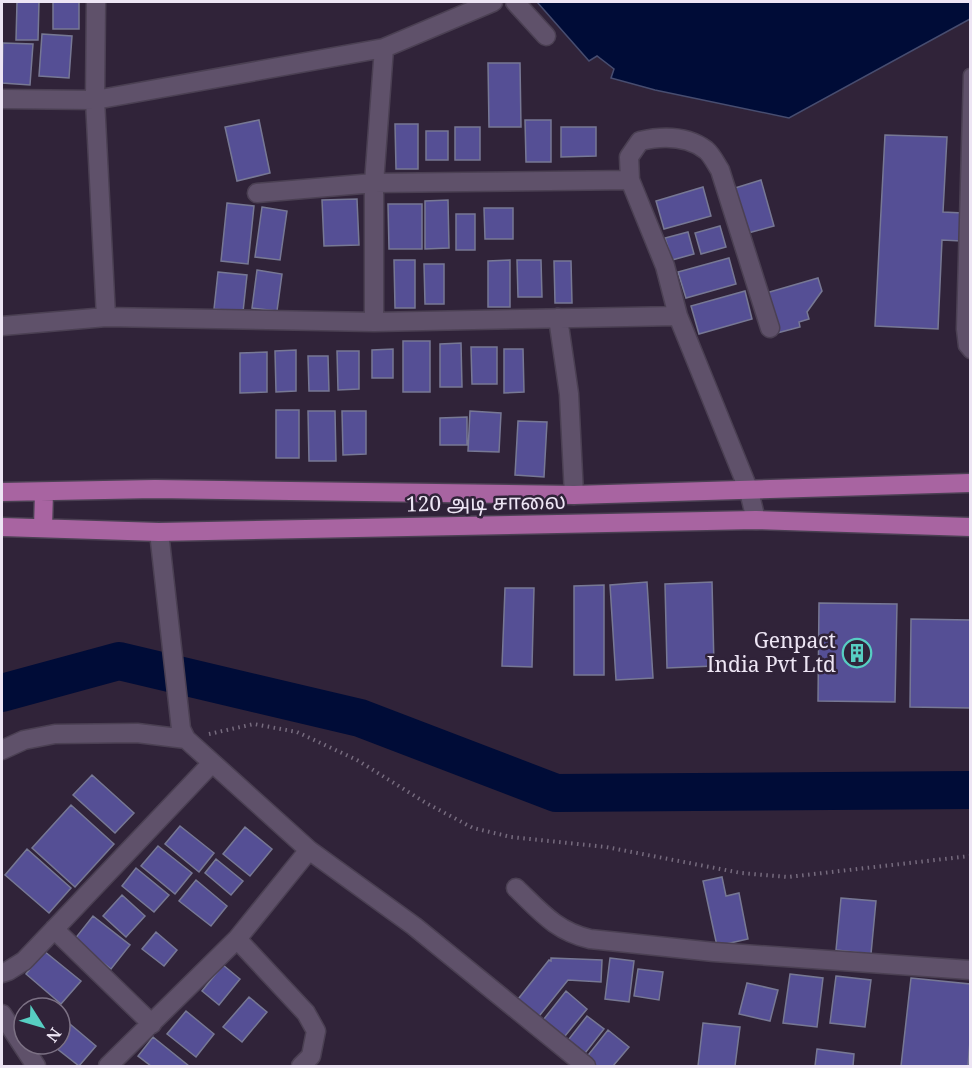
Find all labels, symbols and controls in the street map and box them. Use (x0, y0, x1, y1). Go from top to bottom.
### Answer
street label: 120 அடி சாலை (406, 487, 566, 517)
place label: Genpact India Pvt Ltd (707, 626, 836, 678)
building icon: Genpact India Pvt Ltd (841, 637, 873, 669)
north arrow (12, 996, 72, 1056)
text: N (41, 1023, 67, 1047)

